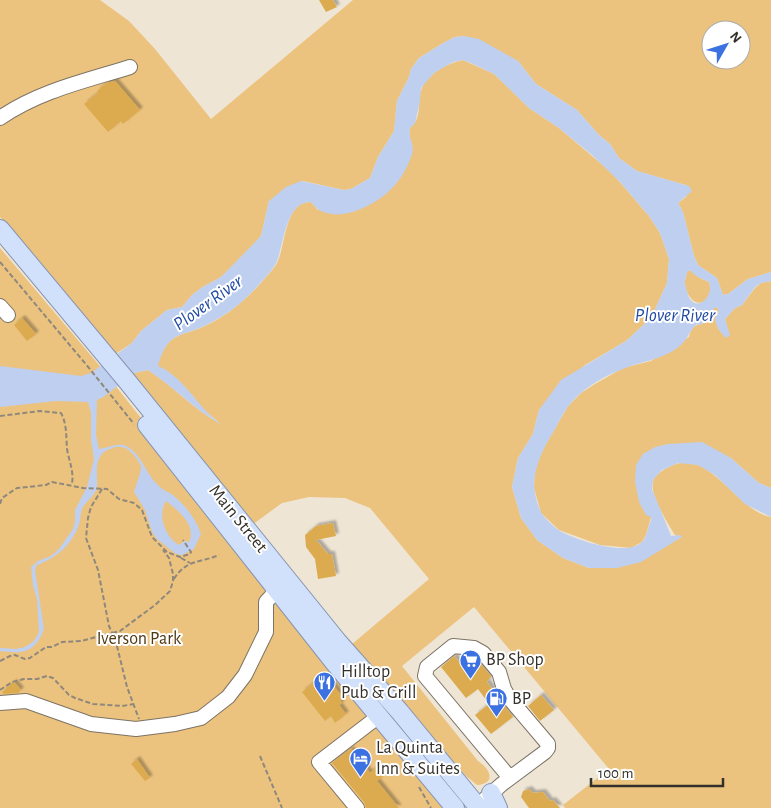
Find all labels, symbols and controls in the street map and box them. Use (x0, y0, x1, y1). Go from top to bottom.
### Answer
north arrow (701, 20, 751, 70)
text: N (727, 29, 744, 46)
water label: Plover River (170, 271, 247, 334)
water label: Plover River (635, 306, 716, 325)
street label: Main Street (205, 482, 271, 556)
park label: Iverson Park (97, 630, 182, 648)
supermarket icon: BP Shop (458, 648, 482, 679)
place label: BP Shop (486, 651, 544, 669)
place label: Hilltop Pub & Grill (341, 663, 416, 702)
restaurant icon: Hilltop Pub & Grill (313, 670, 337, 701)
fuel station icon: BP (484, 687, 508, 718)
place label: BP (512, 690, 531, 708)
place label: La Quinta Inn & Suites (376, 739, 460, 778)
hotel icon: La Quinta Inn & Suites (348, 746, 372, 777)
scale bar (591, 756, 724, 788)
text: 100 m (598, 766, 633, 781)

